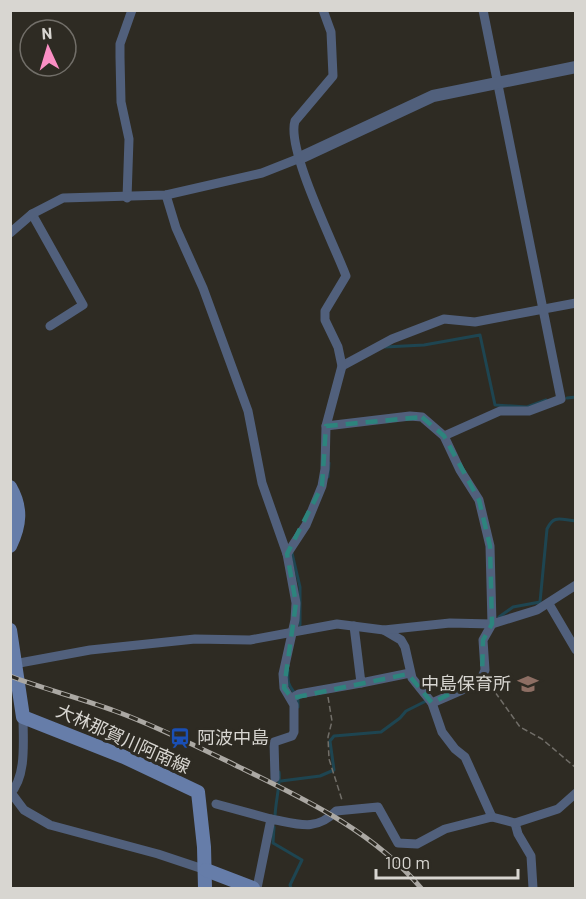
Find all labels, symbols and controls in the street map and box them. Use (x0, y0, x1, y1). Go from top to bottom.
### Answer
north arrow (18, 18, 78, 78)
text: N (41, 23, 53, 42)
place label: 中島保育所 (421, 672, 511, 694)
school or university icon: 中島保育所 (516, 672, 540, 696)
street label: 大林那賀川阿南線 (53, 699, 194, 777)
station icon: 阿波中島 (168, 726, 192, 750)
place label: 阿波中島 (197, 726, 269, 748)
scale bar (376, 842, 518, 880)
text: 100 m (385, 851, 430, 873)

